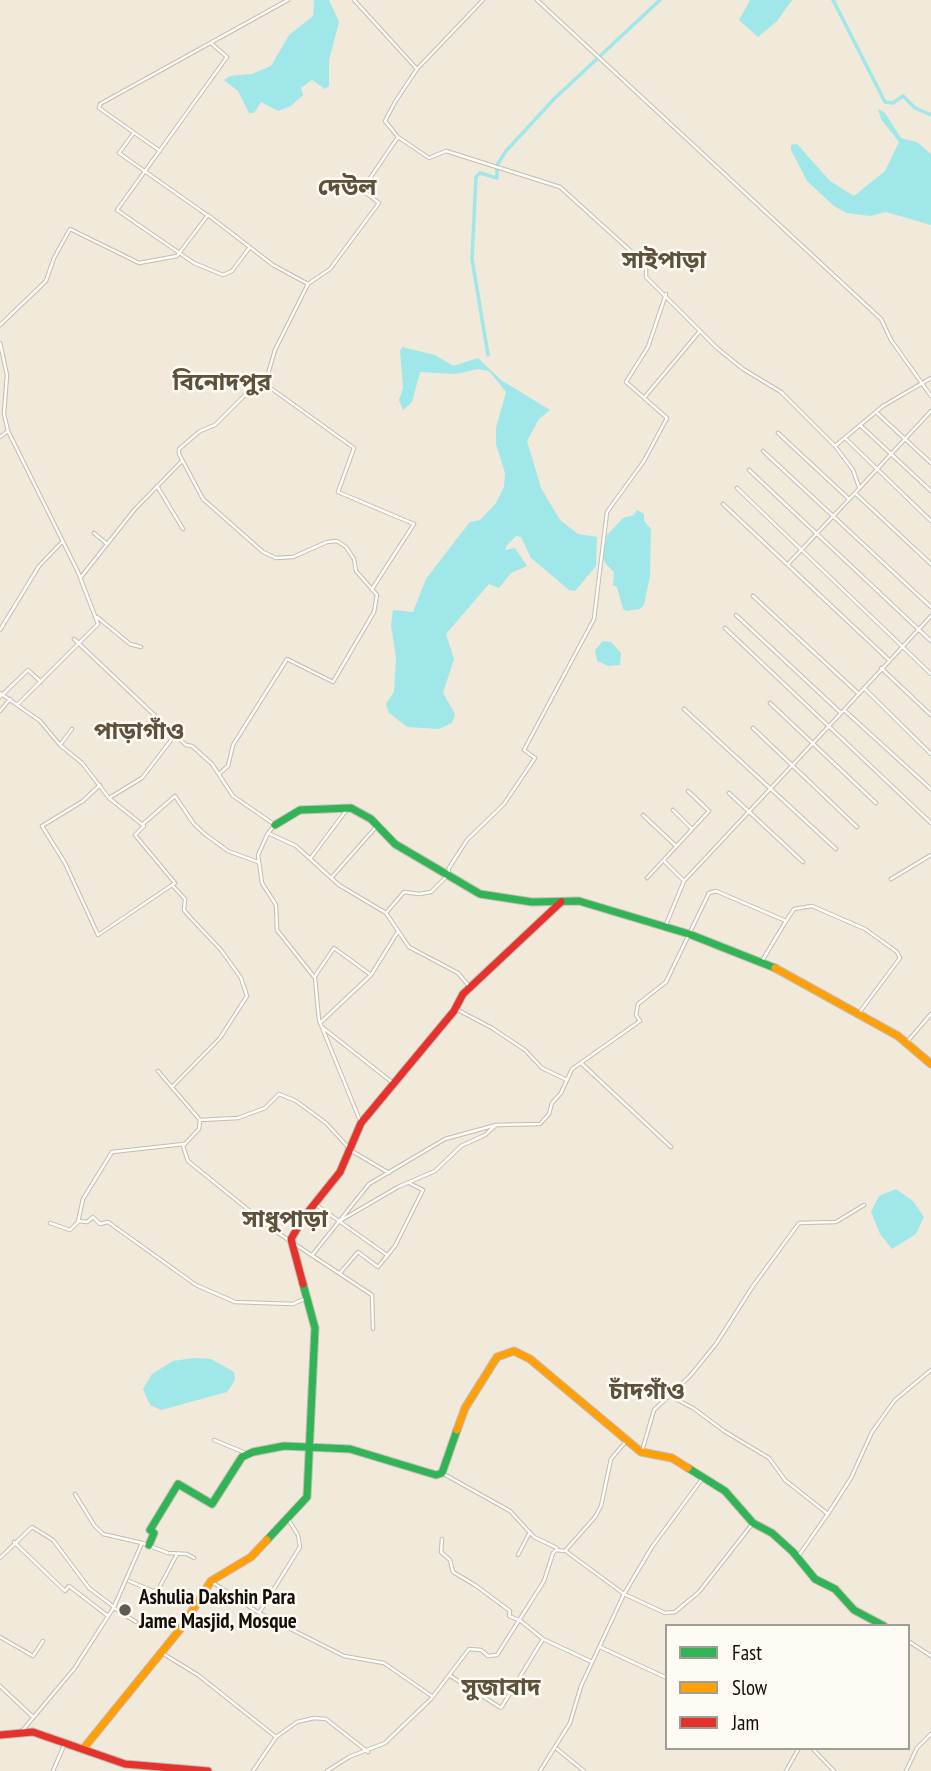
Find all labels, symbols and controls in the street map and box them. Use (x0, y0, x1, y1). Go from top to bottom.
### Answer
district label: দেউল (318, 174, 376, 202)
district label: সাইপাড়া (622, 247, 706, 275)
district label: বিনোদপুর (173, 369, 271, 397)
district label: পাড়াগাঁও (94, 718, 184, 746)
district label: সাধুপাড়া (242, 1206, 328, 1234)
district label: চাঁদগাঁও (609, 1378, 685, 1406)
place label: Ashulia Dakshin Para Jame Masjid, Mosque (139, 1585, 297, 1635)
marker: Ashulia Dakshin Para Jame Masjid, Mosque (117, 1602, 133, 1618)
legend (665, 1624, 910, 1750)
text: Fast (732, 1639, 762, 1666)
district label: সুজাবাদ (462, 1674, 540, 1702)
text: Slow (732, 1674, 767, 1701)
text: Jam (732, 1709, 759, 1736)

